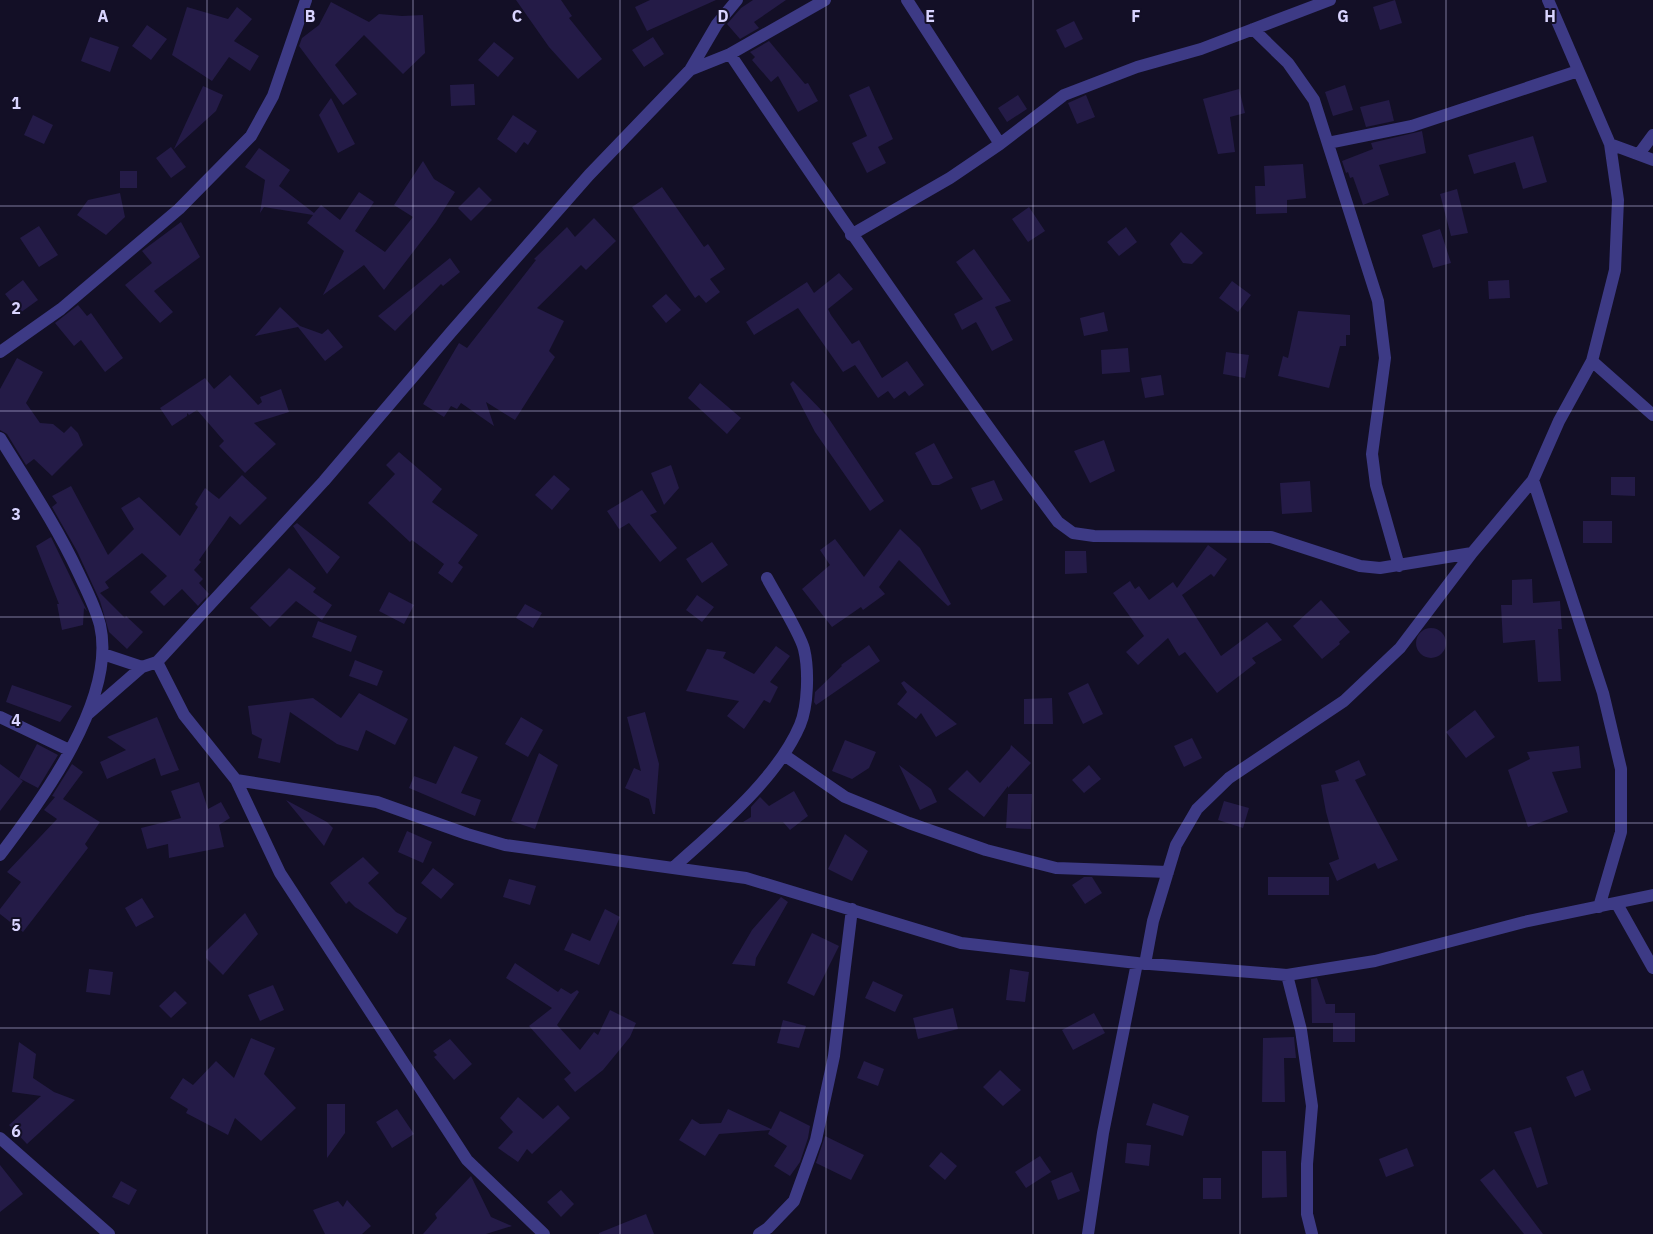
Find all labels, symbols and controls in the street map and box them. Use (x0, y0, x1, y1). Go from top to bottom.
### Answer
text: A (98, 6, 109, 26)
text: B (305, 6, 316, 26)
text: C (512, 6, 522, 26)
text: D (717, 6, 729, 26)
text: E (925, 6, 935, 26)
text: F (1131, 6, 1141, 26)
text: G (1337, 6, 1349, 26)
text: H (1544, 6, 1556, 26)
text: 1 (11, 93, 21, 113)
text: 2 (11, 298, 21, 318)
text: 3 (11, 504, 21, 524)
text: 4 (11, 710, 21, 730)
text: 5 (11, 915, 21, 935)
text: 6 (11, 1121, 21, 1141)

